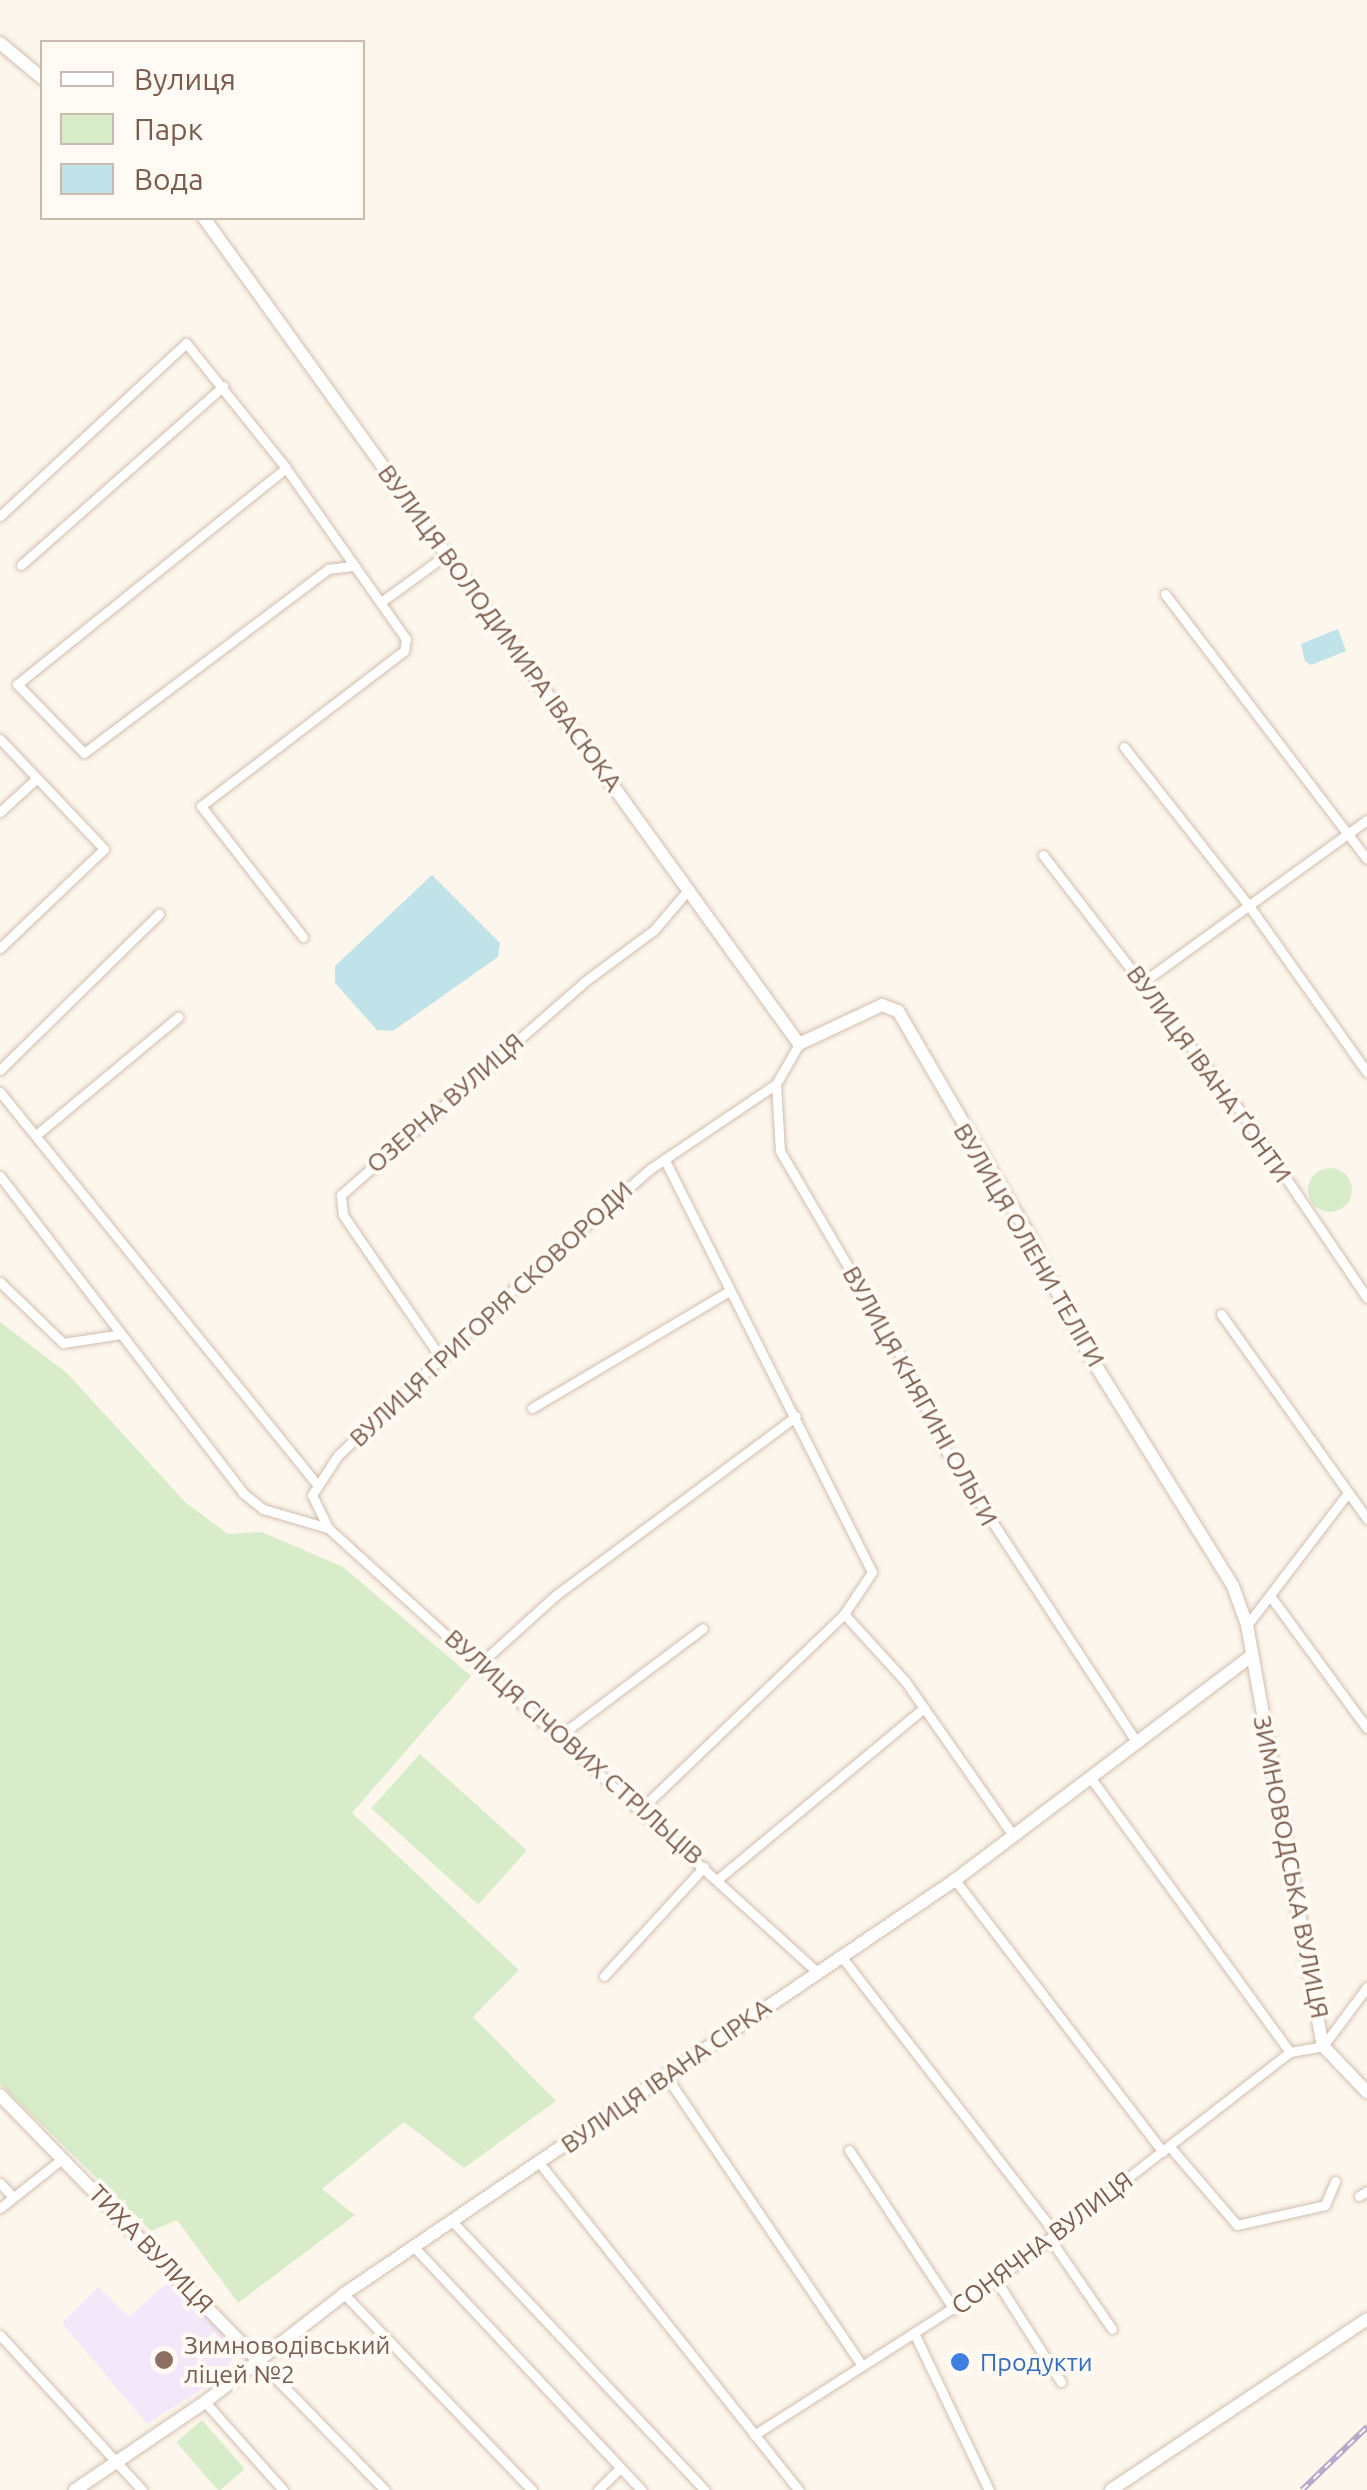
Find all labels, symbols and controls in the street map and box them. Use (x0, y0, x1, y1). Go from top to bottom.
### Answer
legend (40, 40, 365, 220)
text: Вулиця (134, 62, 236, 96)
text: Парк (134, 112, 203, 146)
text: Вода (134, 162, 204, 196)
street label: ВУЛИЦЯ ВОЛОДИМИРА ІВАСЮКА (371, 459, 629, 797)
street label: ВУЛИЦЯ ІВАНА ҐОНТИ (1120, 960, 1298, 1188)
street label: ОЗЕРНА ВУЛИЦЯ (360, 1027, 530, 1179)
street label: ВУЛИЦЯ ОЛЕНИ ТЕЛІГИ (947, 1118, 1111, 1372)
street label: ВУЛИЦЯ ГРИГОРІЯ СКОВОРОДИ (343, 1175, 639, 1453)
street label: ВУЛИЦЯ КНЯГИНІ ОЛЬГИ (836, 1261, 1004, 1531)
street label: ВУЛИЦЯ СІЧОВИХ СТРІЛЬЦІВ (439, 1623, 709, 1871)
street label: ЗИМНОВОДСЬКА ВУЛИЦЯ (1247, 1713, 1335, 2021)
street label: ВУЛИЦЯ ІВАНА СІРКА (555, 1992, 777, 2160)
street label: СОНЯЧНА ВУЛИЦЯ (946, 2165, 1138, 2321)
street label: ТИХА ВУЛИЦЯ (82, 2179, 220, 2319)
place label: Зимноводівський ліцей №2 (184, 2331, 390, 2390)
place label: Продукти (980, 2347, 1093, 2377)
marker: Зимноводівський ліцей №2 (153, 2349, 175, 2371)
marker: Продукти (949, 2351, 971, 2373)

